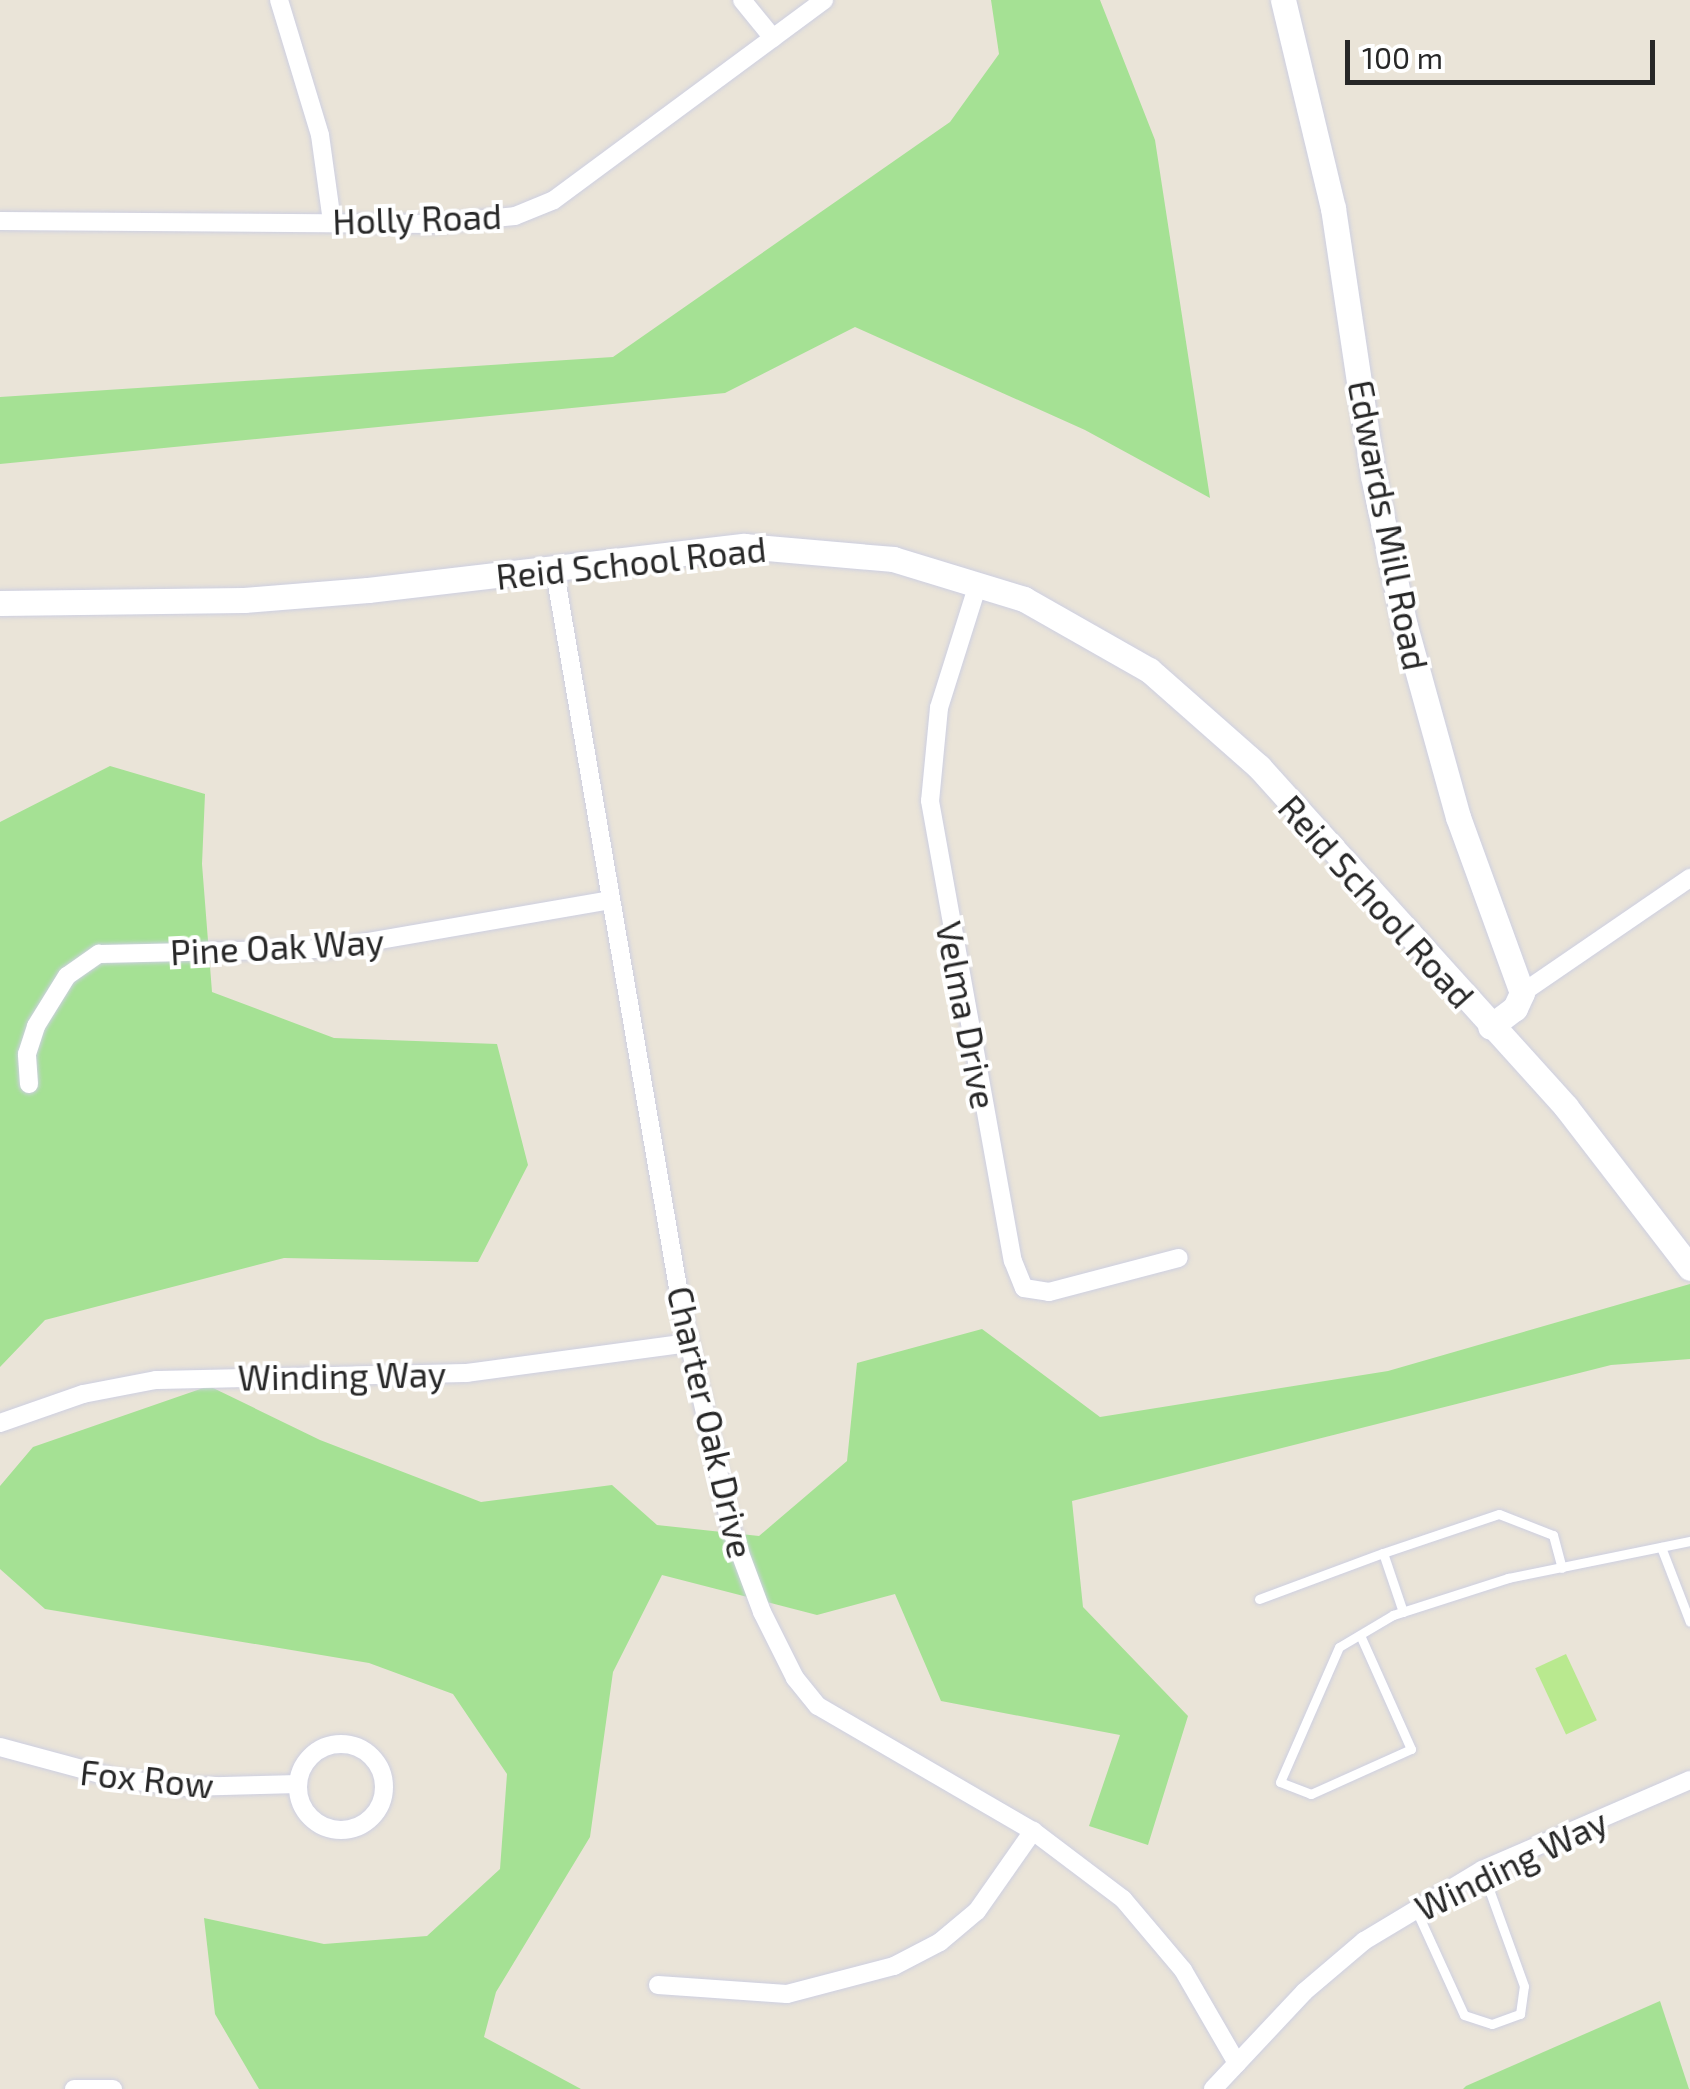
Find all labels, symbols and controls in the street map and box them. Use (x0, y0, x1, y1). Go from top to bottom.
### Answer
scale bar (1350, 20, 1660, 82)
text: 100 m (1362, 39, 1443, 75)
street label: Holly Road (331, 194, 503, 242)
street label: Edwards Mill Road (1340, 376, 1438, 674)
street label: Reid School Road (493, 527, 769, 597)
street label: Reid School Road (1270, 786, 1484, 1016)
street label: Velma Drive (928, 918, 1006, 1112)
street label: Pine Oak Way (169, 919, 385, 973)
street label: Charter Oak Drive (659, 1281, 763, 1563)
street label: Winding Way (237, 1352, 447, 1398)
street label: Fox Row (78, 1750, 216, 1806)
street label: Winding Way (1408, 1799, 1614, 1929)

